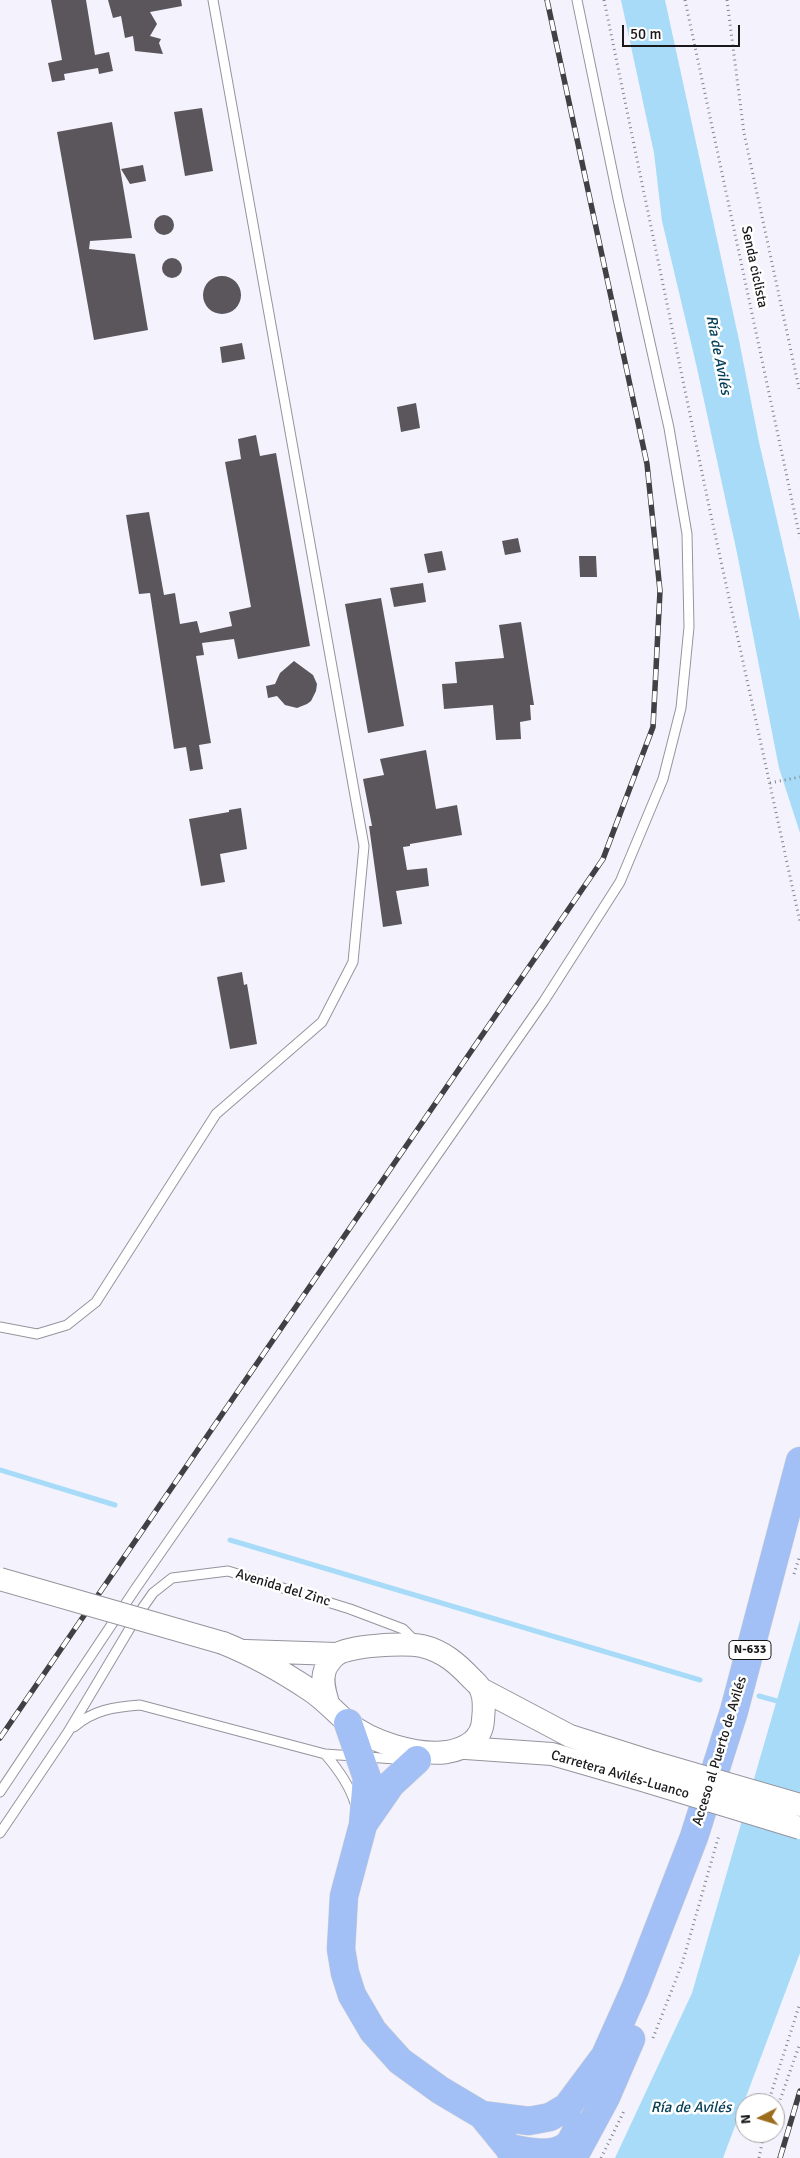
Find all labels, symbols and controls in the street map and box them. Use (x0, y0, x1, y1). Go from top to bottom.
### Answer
scale bar (625, 15, 742, 47)
text: 50 m (630, 25, 661, 43)
street label: Senda ciclista (737, 225, 771, 309)
water label: Ría de Avilés (701, 314, 735, 396)
street label: Avenida del Zinc (234, 1566, 332, 1610)
road number: N-633 (729, 1640, 771, 1660)
street label: Acceso al Puerto de Avilés (689, 1674, 751, 1828)
street label: Carretera Avilés-Luanco (549, 1747, 691, 1803)
north arrow (735, 2093, 785, 2143)
water label: Ría de Avilés (651, 2099, 731, 2117)
text: N (737, 2114, 754, 2125)

